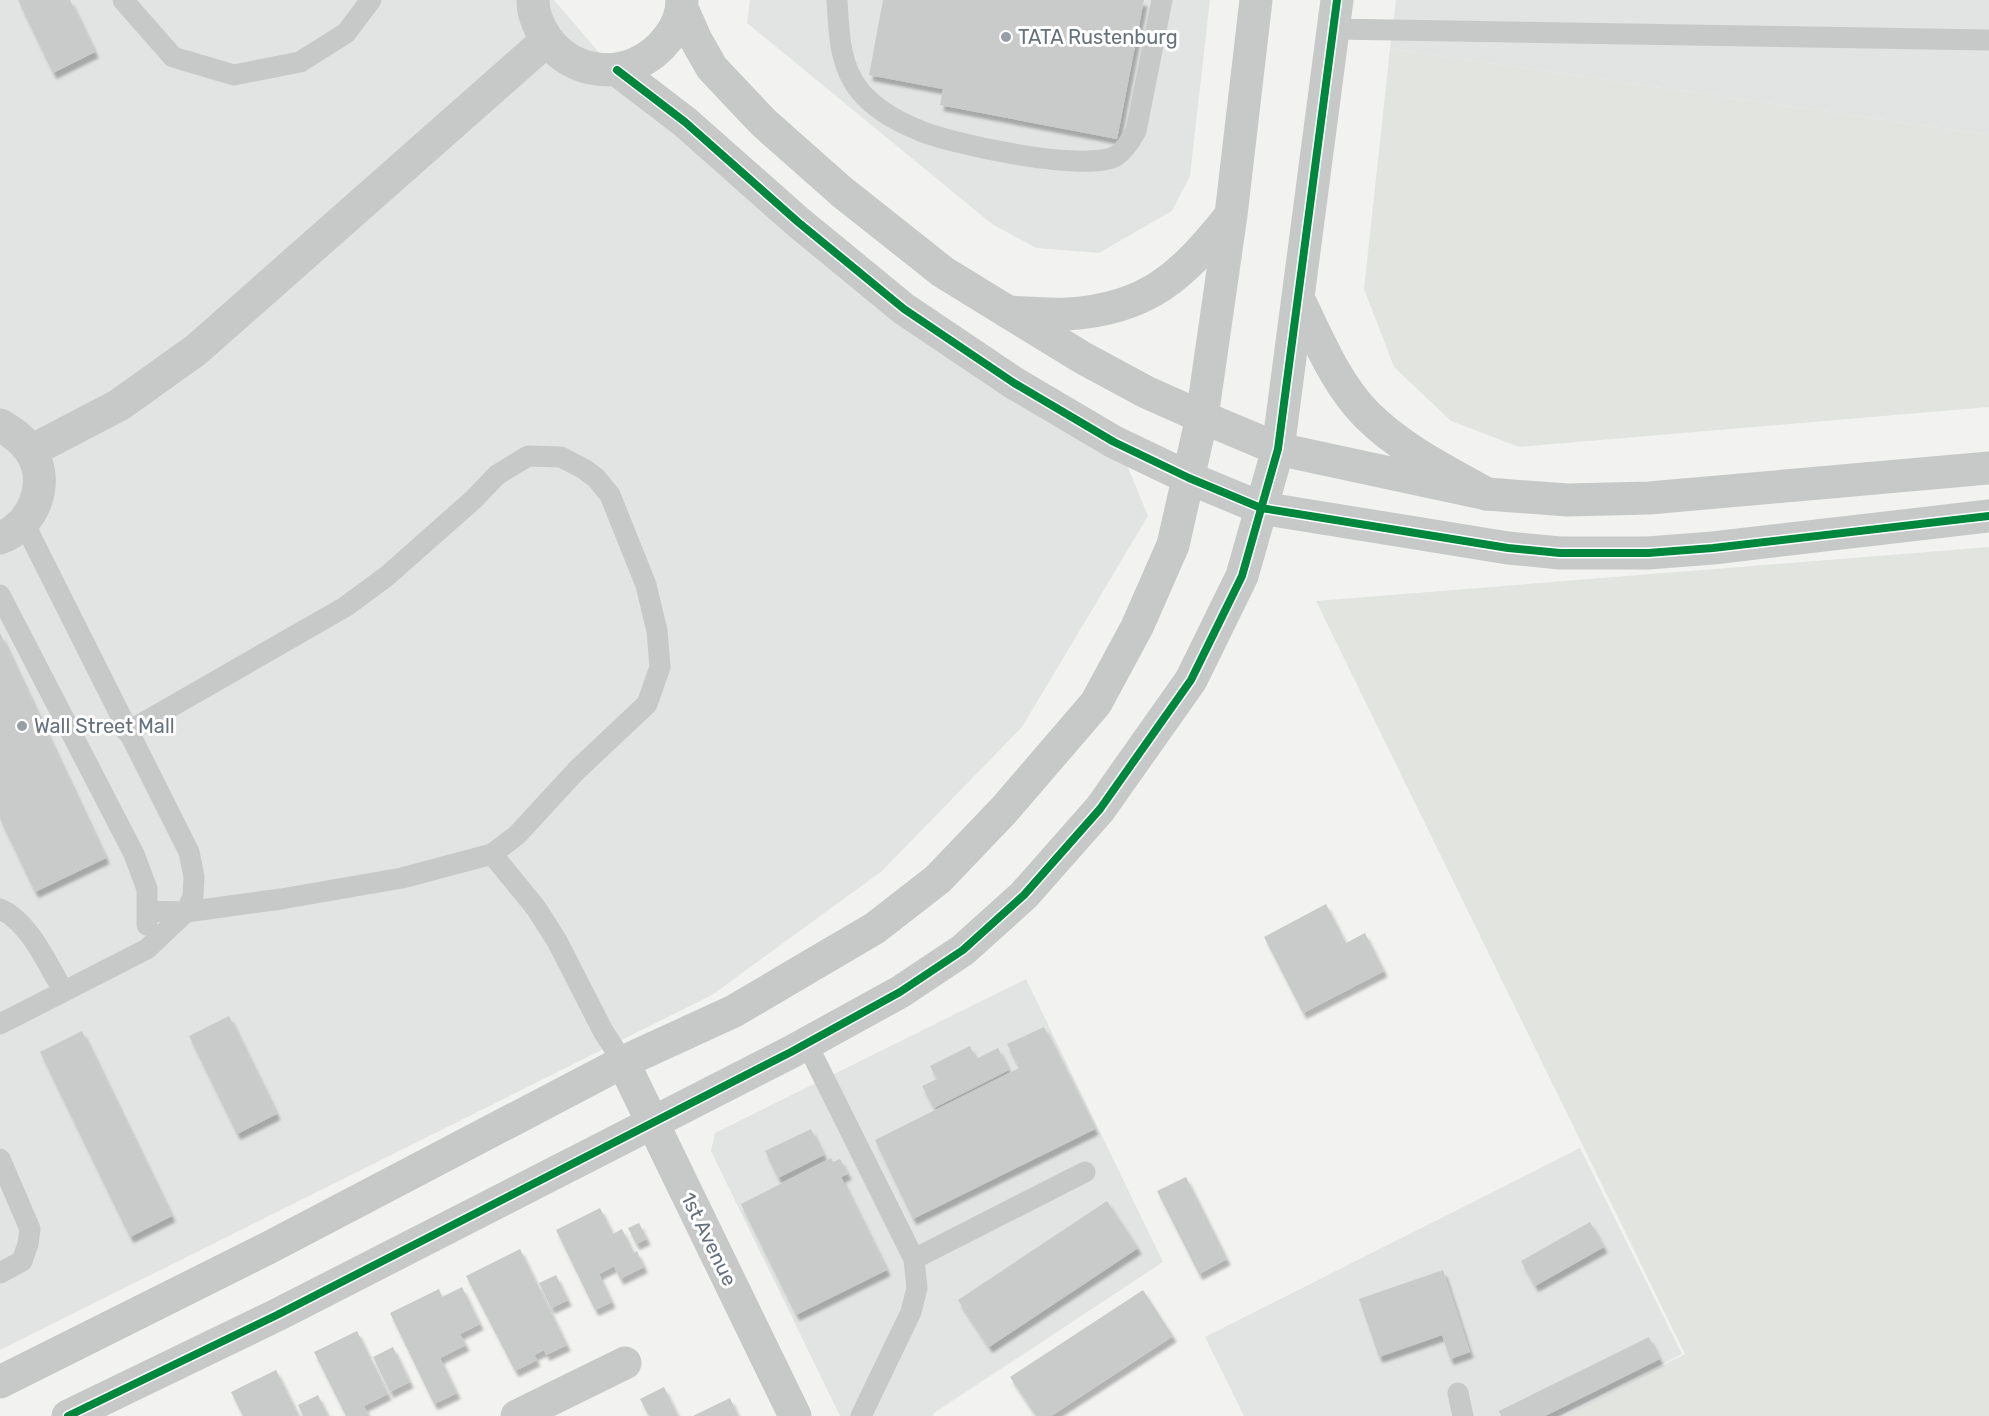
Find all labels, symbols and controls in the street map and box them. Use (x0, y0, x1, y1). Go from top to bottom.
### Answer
place label: TATA Rustenburg (1018, 25, 1178, 49)
marker: TATA Rustenburg (999, 30, 1013, 44)
place label: Wall Street Mall (34, 714, 175, 738)
marker: Wall Street Mall (15, 719, 29, 733)
street label: 1st Avenue (676, 1188, 742, 1290)

